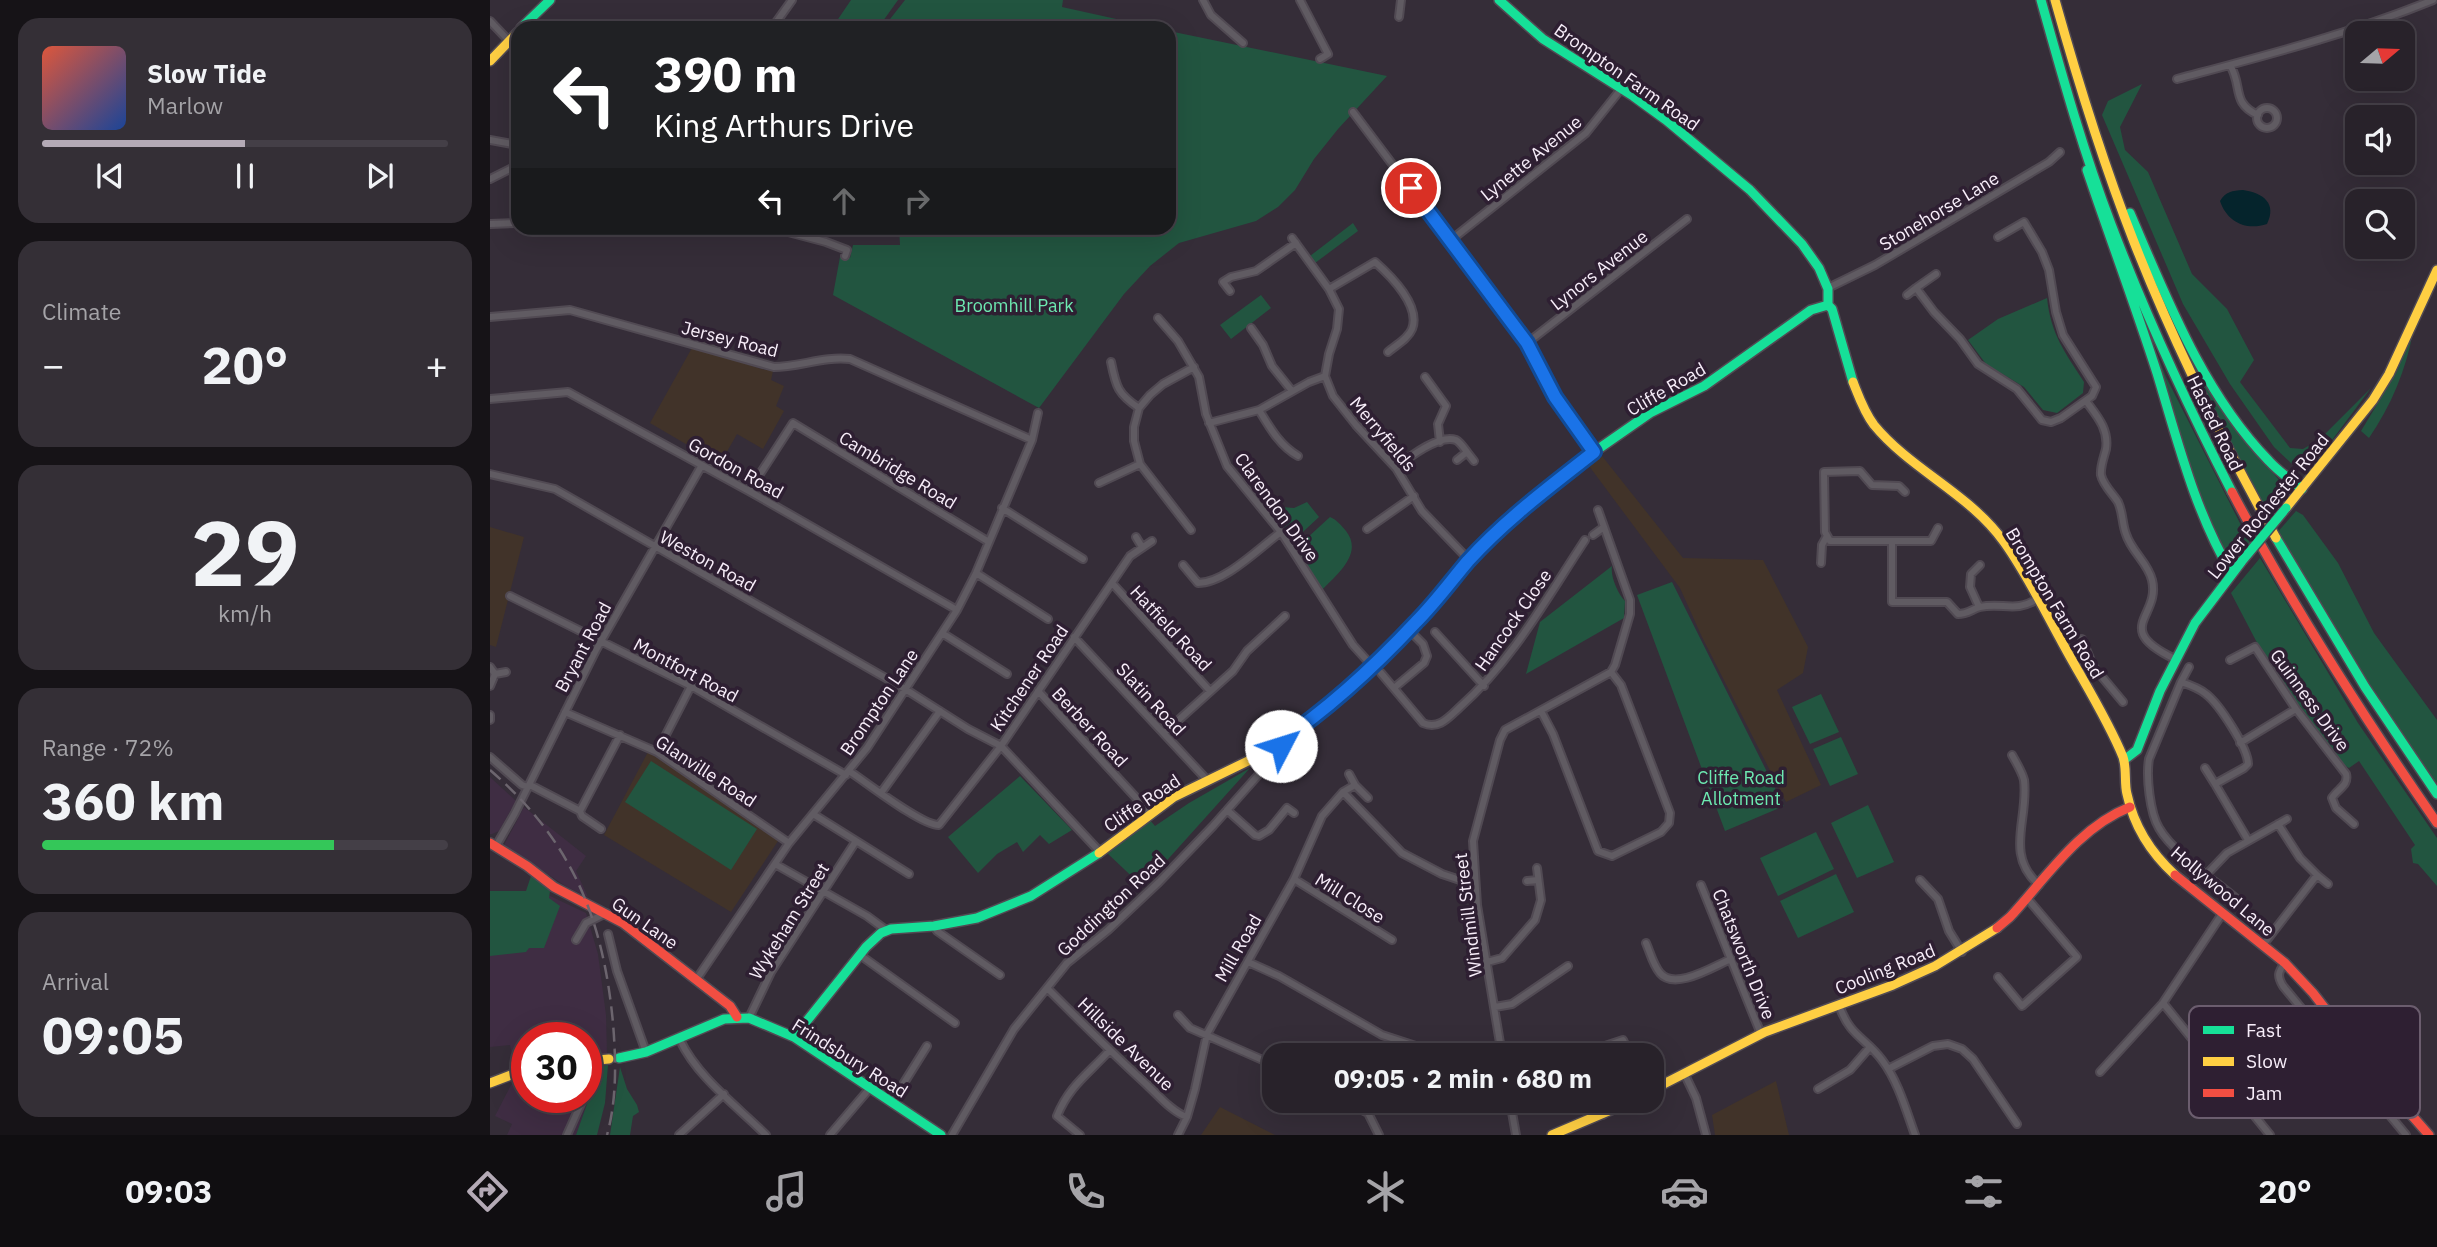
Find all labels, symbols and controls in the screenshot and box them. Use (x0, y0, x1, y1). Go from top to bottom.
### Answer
street label: Brompton Farm Road (1550, 18, 1704, 136)
north arrow (2345, 21, 2415, 91)
map controls (2345, 21, 2415, 259)
text: 390 m (654, 42, 798, 105)
icon: left (539, 49, 630, 140)
text: Slow Tide (147, 56, 267, 90)
text: Marlow (147, 90, 223, 120)
text: King Arthurs Drive (654, 104, 914, 146)
button: sound (2345, 105, 2415, 175)
street label: Lynette Avenue (1476, 110, 1587, 206)
icon: previous (91, 157, 129, 195)
icon: pause (226, 157, 264, 195)
icon: next (361, 157, 399, 195)
pin (1381, 158, 1441, 218)
street label: Stonehorse Lane (1875, 166, 2003, 256)
icon: arrive (1392, 169, 1430, 207)
icon: left (752, 182, 790, 220)
icon: ahead (825, 182, 863, 220)
icon: right (898, 182, 936, 220)
button: search (2345, 189, 2415, 259)
street label: Lynors Avenue (1546, 225, 1652, 315)
park label: Broomhill Park (954, 294, 1074, 317)
text: Climate (42, 296, 121, 326)
street label: Jersey Road (679, 316, 781, 362)
text: 20° (202, 331, 288, 398)
text: − (42, 340, 65, 389)
text: + (425, 340, 448, 389)
street label: Cliffe Road (1622, 357, 1710, 421)
street label: Hasted Road (2182, 372, 2248, 474)
street label: Merryfields (1345, 392, 1421, 476)
street label: Cambridge Road (835, 426, 961, 514)
street label: Lower Rochester Road (2202, 429, 2334, 583)
street label: Gordon Road (684, 432, 788, 504)
street label: Clarendon Drive (1230, 448, 1324, 566)
text: 29 (190, 493, 300, 611)
street label: Brompton Farm Road (2001, 523, 2109, 683)
street label: Weston Road (656, 525, 760, 597)
street label: Hancock Close (1469, 564, 1557, 675)
street label: Hatfield Road (1125, 580, 1217, 676)
text: km/h (218, 598, 272, 628)
street label: Bryant Road (550, 598, 616, 696)
street label: Kitchener Road (985, 620, 1073, 736)
street label: Montfort Road (630, 633, 742, 707)
street label: Brompton Lane (835, 644, 923, 760)
street label: Guinness Drive (2265, 644, 2355, 756)
street label: Slatin Road (1111, 658, 1191, 740)
street label: Berber Road (1047, 682, 1133, 772)
position arrow (1244, 709, 1318, 783)
street label: Glanville Road (651, 730, 761, 812)
text: Range · 72% (42, 732, 174, 762)
park label: Cliffe Road Allotment (1697, 766, 1785, 810)
text: 360 km (42, 767, 224, 834)
street label: Cliffe Road (1099, 769, 1185, 837)
street label: Hollywood Lane (2166, 841, 2280, 941)
street label: Goddington Road (1052, 849, 1170, 961)
street label: Windmill Street (1449, 852, 1487, 978)
street label: Wykeham Street (744, 858, 834, 984)
street label: Mill Close (1311, 868, 1389, 928)
street label: Chatsworth Drive (1707, 885, 1781, 1023)
street label: Gun Lane (607, 892, 683, 954)
street label: Mill Road (1209, 910, 1267, 986)
street label: Cooling Road (1832, 938, 1938, 1000)
text: Arrival (42, 966, 109, 996)
street label: Hillside Avenue (1073, 992, 1179, 1096)
text: 09:05 (42, 1001, 184, 1068)
legend (2189, 1006, 2420, 1118)
street label: Frindsbury Road (788, 1013, 912, 1103)
text: Fast (2246, 1018, 2282, 1042)
speed limit sign: 30 (511, 1022, 602, 1113)
text: Slow (2246, 1049, 2287, 1073)
text: 09:05 · 2 min · 680 m (1334, 1061, 1592, 1095)
text: Jam (2246, 1081, 2282, 1105)
icon: directions (463, 1167, 512, 1216)
icon: music (762, 1167, 811, 1216)
icon: phone (1061, 1167, 1110, 1216)
icon: climate (1361, 1167, 1410, 1216)
icon: car (1660, 1167, 1709, 1216)
icon: filters (1959, 1167, 2008, 1216)
text: 09:03 (125, 1170, 213, 1212)
text: 20° (2258, 1170, 2312, 1212)

